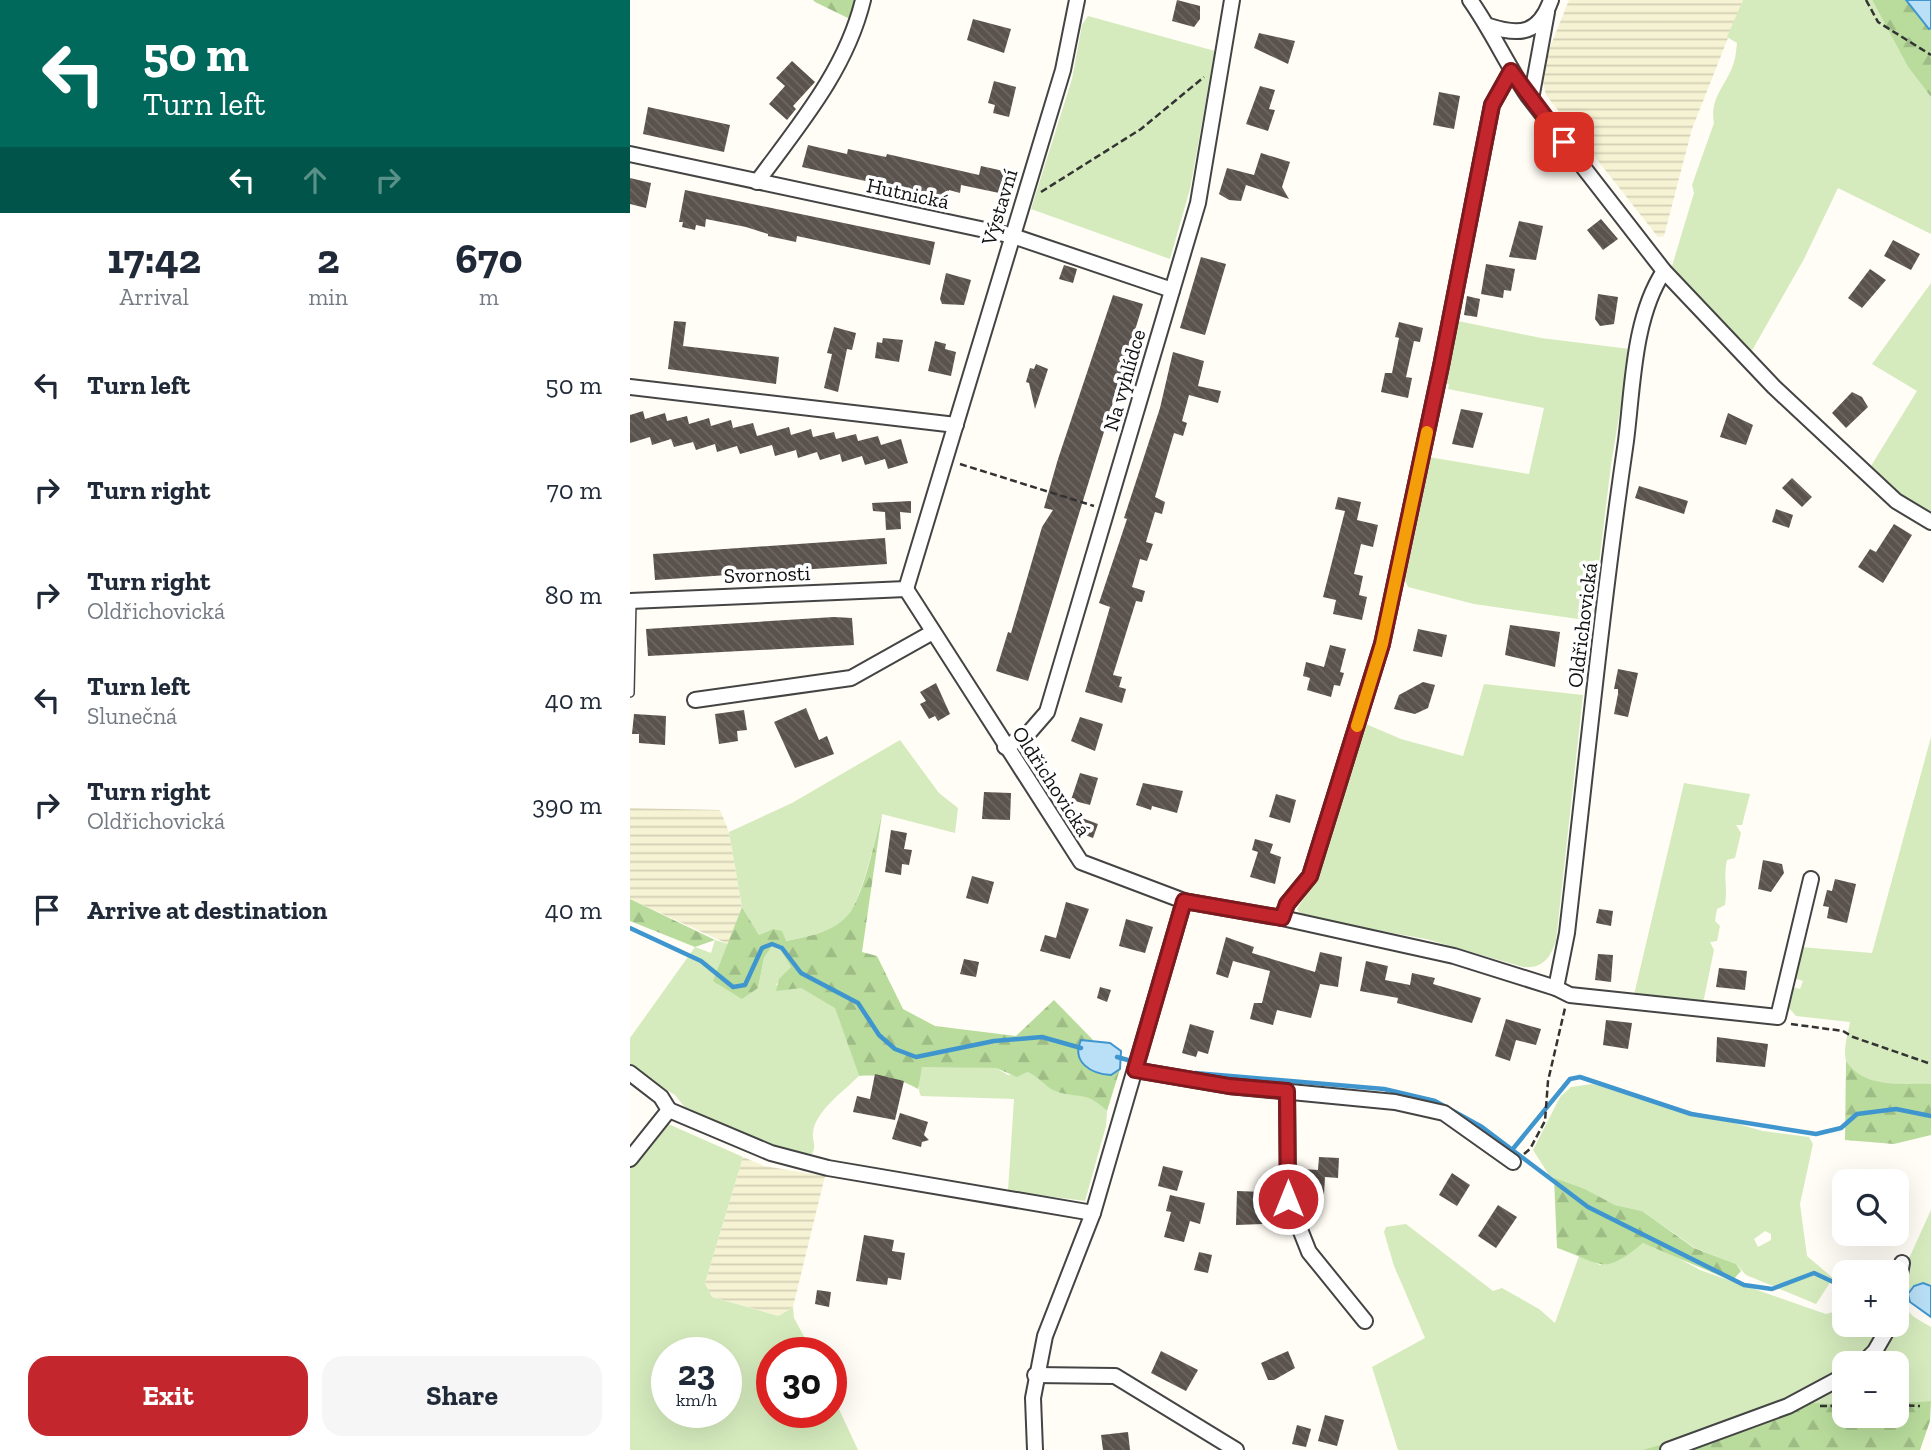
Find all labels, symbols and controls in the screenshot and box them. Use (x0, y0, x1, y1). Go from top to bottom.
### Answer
text: 50 m (143, 25, 249, 84)
icon: left (28, 28, 119, 119)
text: Turn left (143, 85, 265, 123)
pin (1534, 112, 1594, 172)
icon: arrive (1545, 123, 1583, 161)
icon: left (223, 161, 261, 199)
icon: ahead (296, 161, 334, 199)
icon: right (369, 161, 407, 199)
street label: Výstavní (975, 166, 1022, 249)
street label: Hutnická (864, 172, 952, 214)
text: 17:42 (107, 233, 201, 284)
text: 2 (317, 233, 339, 284)
text: 670 (455, 233, 523, 284)
text: Arrival (120, 283, 189, 311)
text: min (308, 283, 348, 311)
text: m (479, 283, 499, 311)
street label: Na vyhlídce (1098, 326, 1151, 434)
icon: left (28, 366, 66, 404)
text: Turn left (87, 369, 190, 401)
text: 50 m (545, 369, 602, 401)
icon: right (28, 471, 66, 509)
text: Turn right (87, 474, 210, 506)
text: 70 m (546, 474, 602, 506)
street label: Svornosti (723, 560, 811, 588)
street label: Oldřichovická (1562, 561, 1602, 689)
text: Turn right (87, 565, 210, 597)
icon: right (28, 576, 66, 614)
text: 80 m (545, 579, 602, 611)
text: Oldřichovická (87, 597, 225, 625)
text: Turn left (87, 670, 190, 702)
icon: left (28, 681, 66, 719)
text: 40 m (545, 684, 602, 716)
text: Slunečná (87, 702, 177, 730)
street label: Oldřichovická (1007, 721, 1097, 841)
text: Turn right (87, 775, 210, 807)
icon: right (28, 786, 66, 824)
text: 390 m (532, 789, 602, 821)
text: Oldřichovická (87, 807, 225, 835)
icon: arrive (28, 891, 66, 929)
text: Arrive at destination (87, 894, 327, 926)
text: 40 m (545, 894, 602, 926)
position arrow (1251, 1162, 1325, 1236)
map controls (1832, 1169, 1909, 1428)
button: search (1832, 1169, 1909, 1246)
button: + (1832, 1260, 1909, 1337)
speed limit sign: 30 (756, 1337, 847, 1428)
button: − (1832, 1351, 1909, 1428)
text: 23 (678, 1352, 715, 1394)
button: Exit (28, 1356, 308, 1436)
button: Share (322, 1356, 602, 1436)
text: km/h (676, 1389, 717, 1411)

